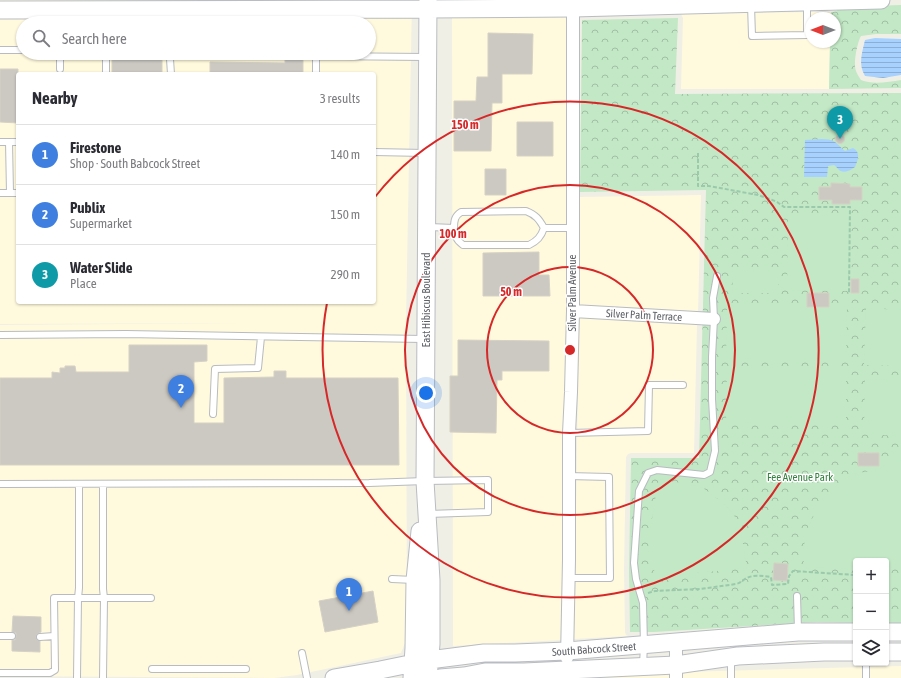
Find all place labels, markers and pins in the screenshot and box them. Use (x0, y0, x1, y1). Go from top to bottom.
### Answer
pin: 3 (827, 106, 853, 139)
centre of rings (563, 343, 577, 357)
pin: 2 (168, 375, 194, 408)
pin: 1 (336, 578, 362, 611)

